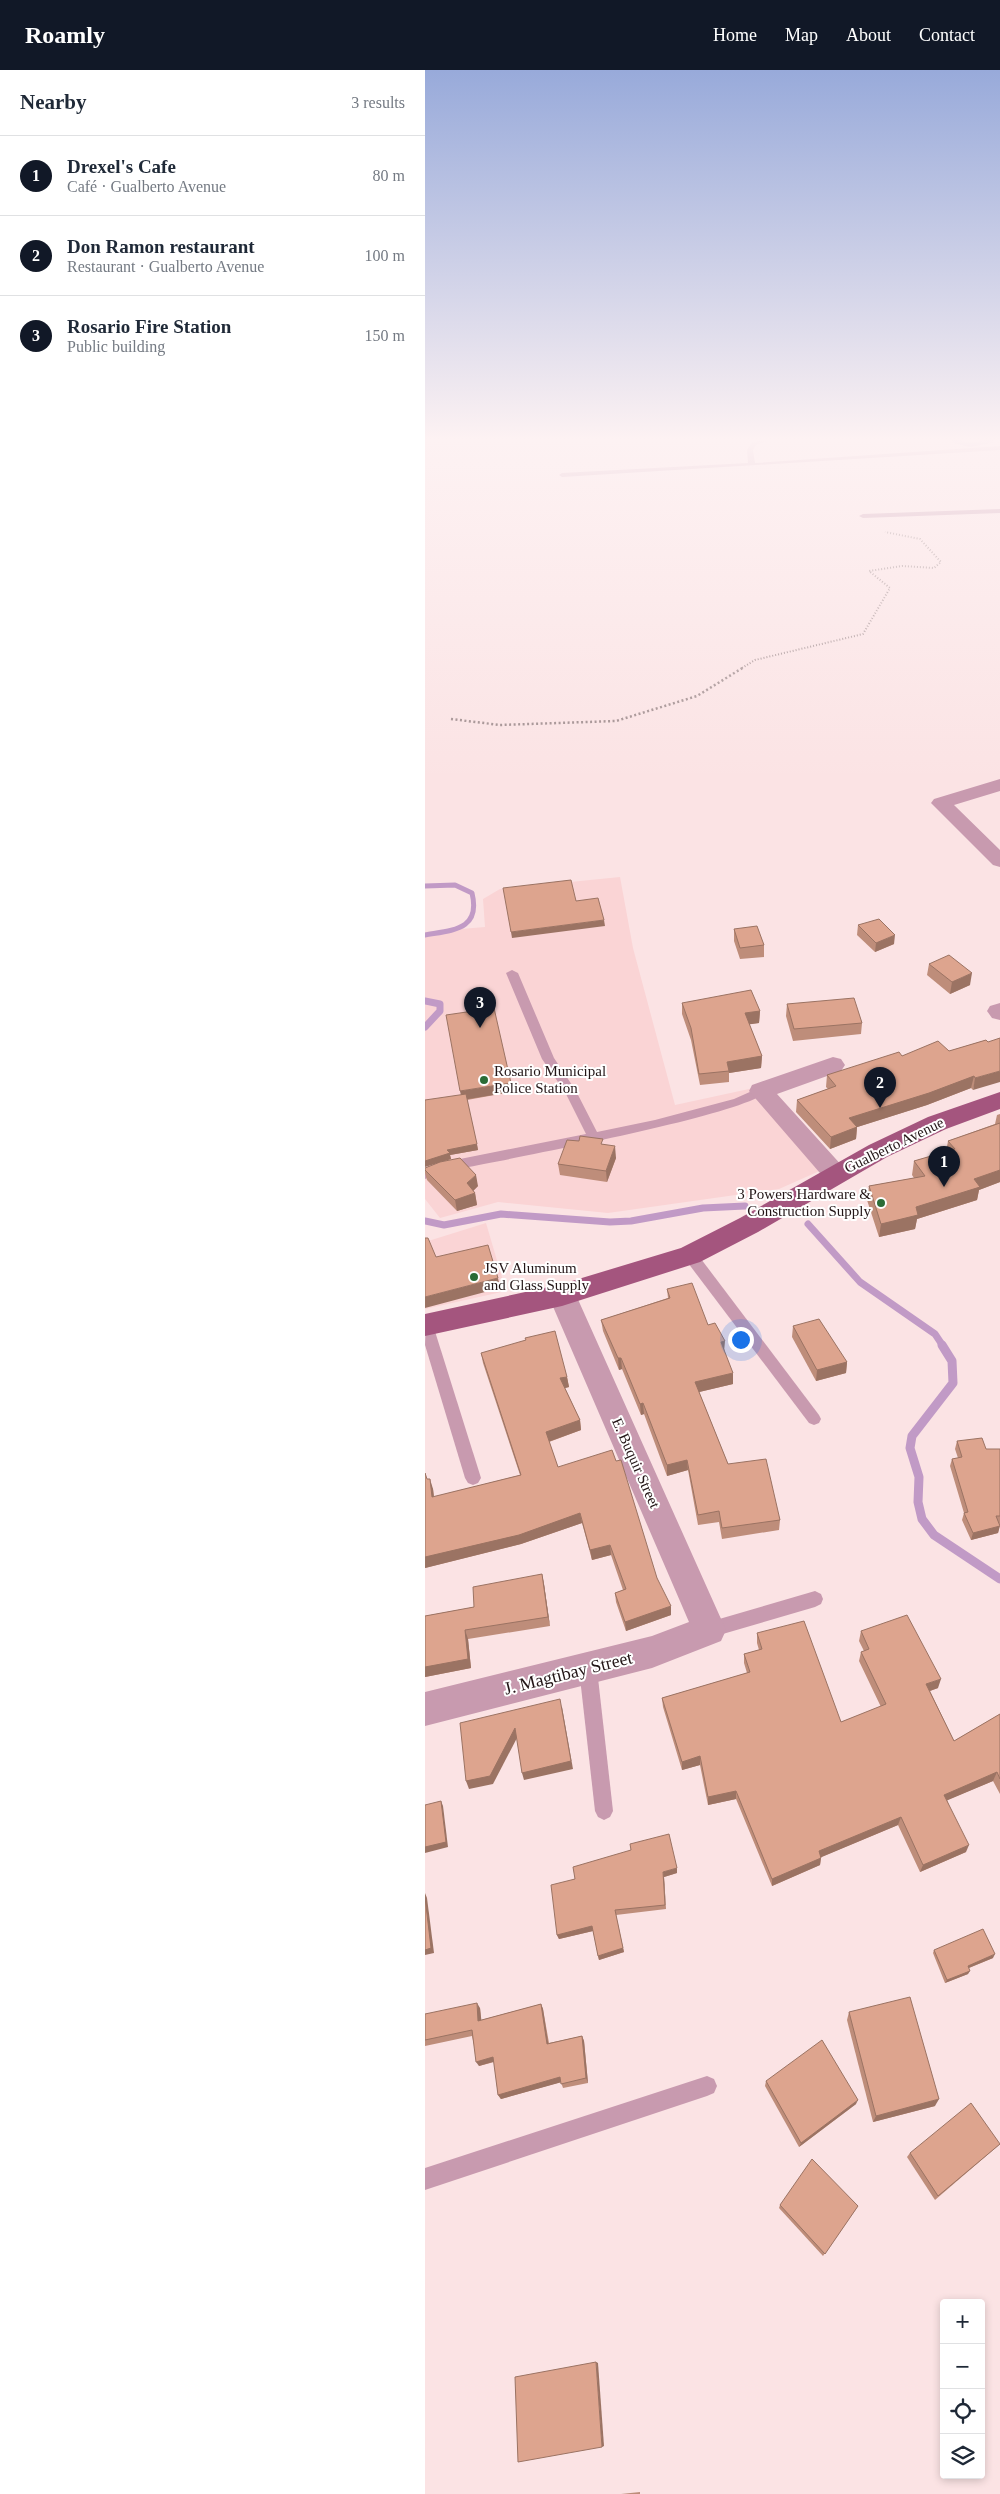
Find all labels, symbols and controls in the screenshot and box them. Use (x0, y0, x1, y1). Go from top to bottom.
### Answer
text: Roamly (25, 22, 105, 48)
text: Home (713, 25, 757, 45)
text: Map (785, 25, 818, 45)
text: About (846, 25, 891, 45)
text: Contact (919, 25, 975, 45)
text: Nearby (20, 90, 87, 114)
text: 3 results (351, 94, 405, 111)
text: Drexel's Cafe (67, 156, 176, 177)
text: 1 (32, 167, 40, 184)
text: 80 m (373, 167, 405, 184)
text: Café · Gualberto Avenue (67, 178, 226, 195)
text: Don Ramon restaurant (67, 236, 255, 257)
text: 2 (32, 247, 40, 264)
text: 100 m (365, 247, 405, 264)
text: Restaurant · Gualberto Avenue (67, 258, 264, 275)
text: Rosario Fire Station (67, 316, 231, 337)
text: 3 (32, 327, 40, 344)
text: 150 m (365, 327, 405, 344)
text: Public building (67, 338, 165, 355)
pin: 3 (464, 987, 496, 1028)
place label: Rosario Municipal Police Station (494, 1063, 606, 1096)
pin: 2 (864, 1067, 896, 1108)
marker: Rosario Municipal Police Station (478, 1074, 490, 1086)
street label: Gualberto Avenue (842, 1114, 947, 1176)
pin: 1 (928, 1146, 960, 1187)
place label: 3 Powers Hardware & Construction Supply (737, 1186, 871, 1219)
marker: 3 Powers Hardware & Construction Supply (875, 1197, 887, 1209)
place label: JSV Aluminum and Glass Supply (484, 1260, 590, 1293)
marker: JSV Aluminum and Glass Supply (468, 1271, 480, 1283)
your location (728, 1327, 754, 1353)
street label: E. Buquir Street (609, 1415, 663, 1511)
street label: J. Magtibay Street (502, 1647, 634, 1699)
map controls (940, 2299, 985, 2479)
button: + (940, 2299, 985, 2344)
button: − (940, 2344, 985, 2389)
button: locate (940, 2389, 985, 2434)
button: layers (940, 2434, 985, 2479)

